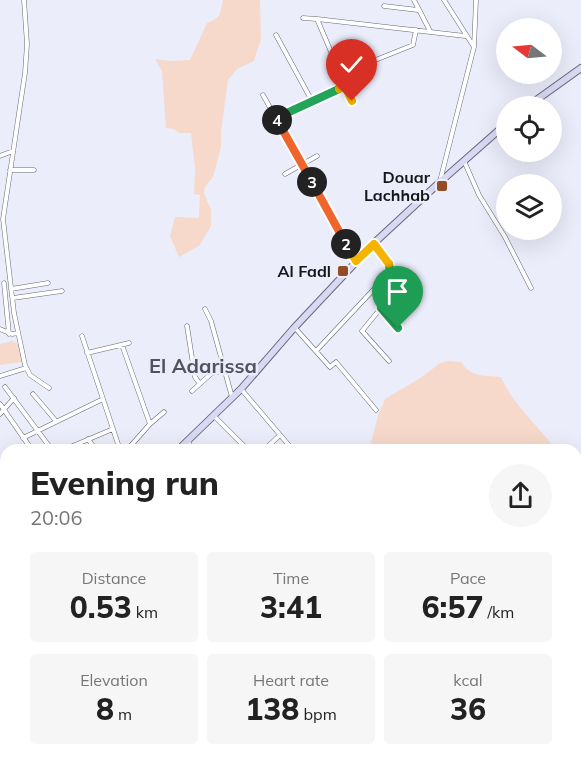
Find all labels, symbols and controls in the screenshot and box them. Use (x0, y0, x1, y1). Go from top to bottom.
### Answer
north arrow (496, 18, 562, 84)
map controls (496, 18, 562, 240)
pin (326, 39, 377, 101)
icon: check (335, 48, 368, 81)
button: locate (496, 96, 562, 162)
pin: 4 (262, 105, 292, 135)
text: 4 (272, 110, 282, 130)
pin: 3 (297, 167, 327, 197)
place label: Douar Lachhab (364, 167, 431, 205)
text: 3 (307, 172, 317, 192)
button: layers (496, 174, 562, 240)
marker: Douar Lachhab (435, 179, 449, 193)
pin: 2 (331, 229, 361, 259)
text: 2 (341, 234, 351, 254)
place label: Al Fadl (278, 261, 331, 281)
marker: Al Fadl (336, 264, 350, 278)
pin (372, 266, 423, 328)
icon: arrive (381, 275, 414, 308)
district label: El Adarissa (149, 353, 257, 378)
text: Evening run (30, 462, 219, 503)
button: share (489, 464, 552, 527)
text: 20:06 (30, 505, 83, 530)
text: Distance (82, 568, 146, 588)
text: Time (273, 568, 309, 588)
text: Pace (450, 568, 486, 588)
text: 0.53 (70, 588, 132, 626)
text: 3:41 (260, 588, 322, 626)
text: 6:57 (422, 588, 483, 626)
text: km (132, 602, 158, 622)
text: /km (483, 602, 514, 622)
text: Elevation (80, 670, 148, 690)
text: Heart rate (253, 670, 329, 690)
text: kcal (453, 670, 483, 690)
text: 8 (96, 690, 114, 728)
text: 138 (245, 690, 299, 728)
text: 36 (450, 690, 486, 728)
text: m (114, 704, 132, 724)
text: bpm (299, 704, 337, 724)

